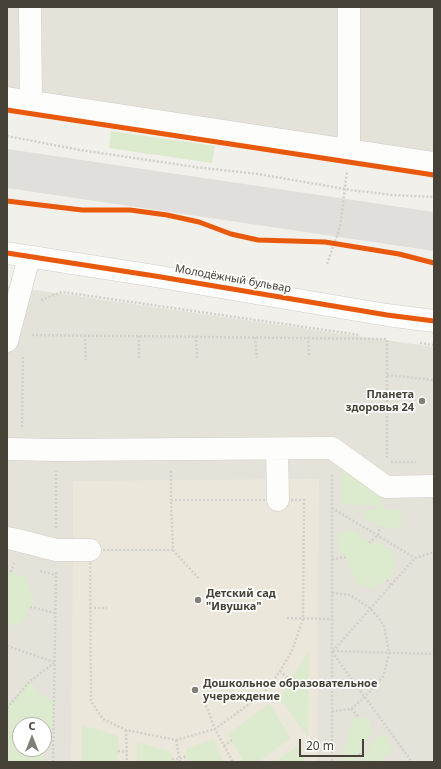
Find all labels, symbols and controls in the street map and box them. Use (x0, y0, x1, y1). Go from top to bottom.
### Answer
street label: Молодёжный бульвар (174, 262, 292, 296)
place label: Планета здоровья 24 (346, 388, 414, 414)
marker: Планета здоровья 24 (417, 396, 427, 406)
place label: Детский сад "Ивушка" (206, 587, 276, 613)
marker: Детский сад "Ивушка" (193, 595, 203, 605)
place label: Дошкольное образовательное учереждение (203, 677, 377, 703)
marker: Дошкольное образовательное учереждение (190, 685, 200, 695)
north arrow (12, 717, 52, 757)
text: С (28, 718, 36, 733)
scale bar (301, 731, 366, 757)
text: 20 m (306, 737, 334, 754)

